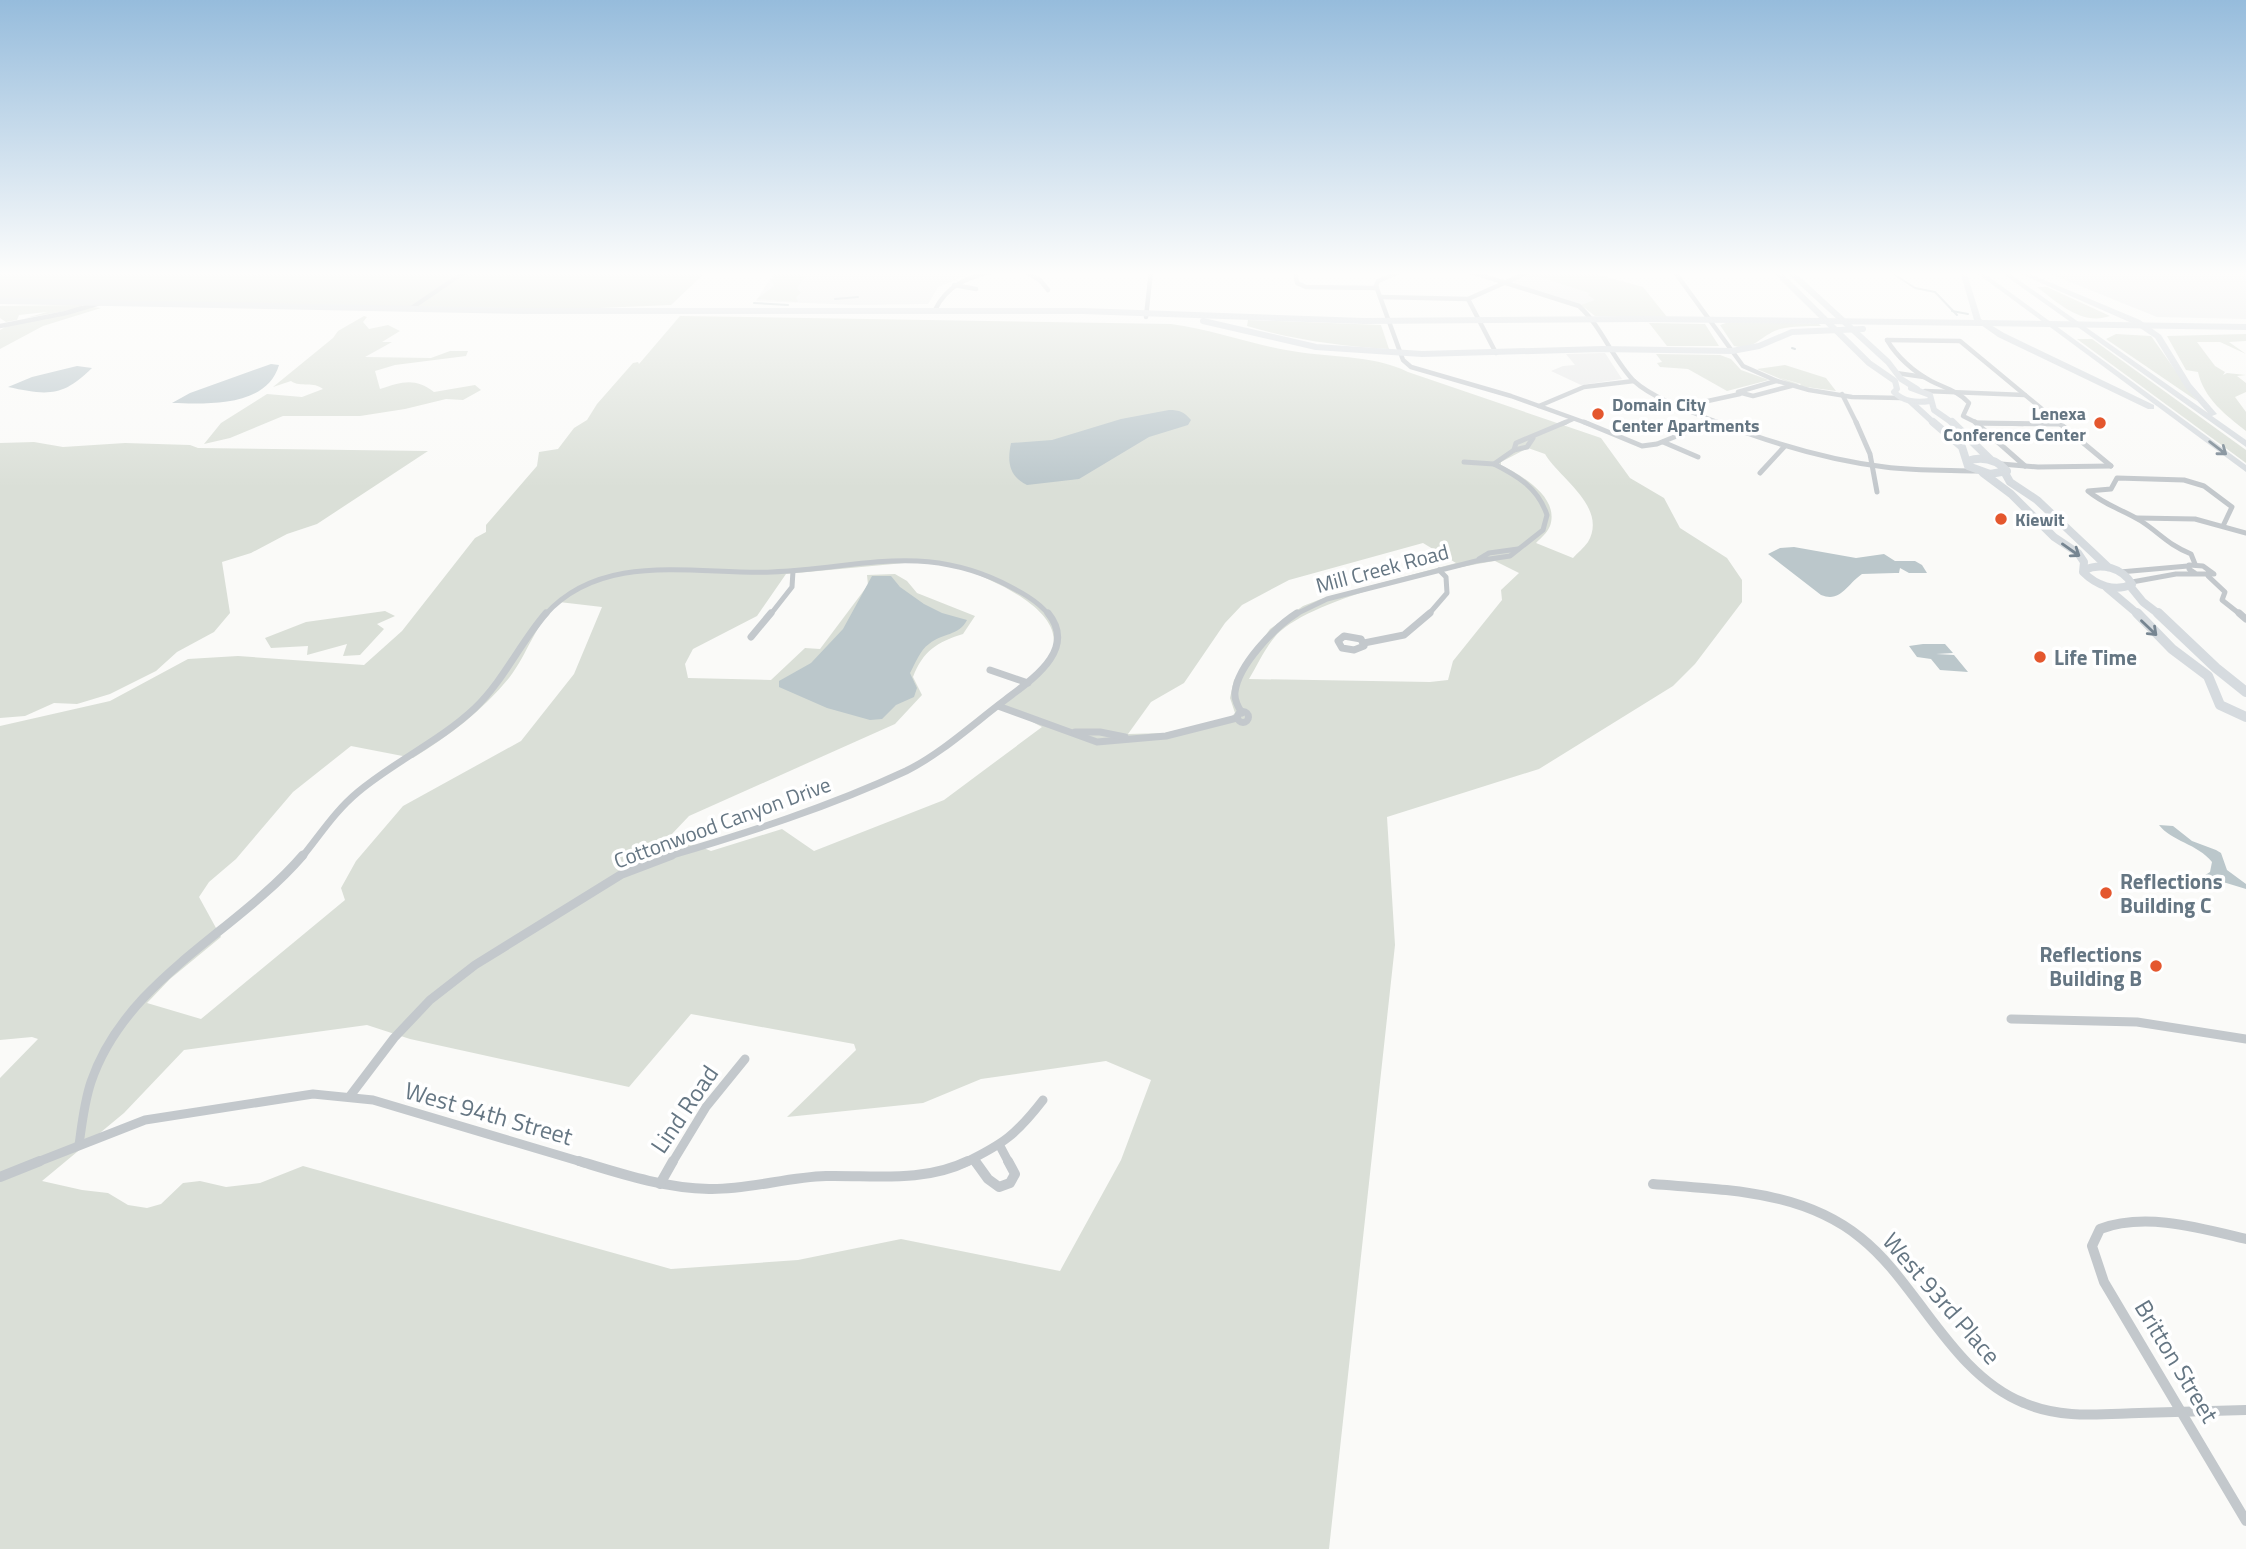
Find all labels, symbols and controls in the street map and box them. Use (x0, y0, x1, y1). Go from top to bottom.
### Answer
place label: Domain City Center Apartments (1612, 391, 1760, 439)
place label: Lenexa Conference Center (1943, 400, 2086, 448)
marker: Domain City Center Apartments (1590, 406, 1606, 422)
marker: Lenexa Conference Center (2092, 415, 2108, 431)
one-way arrow (2208, 441, 2227, 455)
place label: Kiewit (2015, 506, 2065, 533)
marker: Kiewit (1993, 511, 2009, 527)
street label: Mill Creek Road (1312, 535, 1452, 601)
one-way arrow (2061, 543, 2080, 557)
one-way arrow (2141, 619, 2158, 636)
place label: Life Time (2054, 641, 2137, 673)
marker: Life Time (2032, 649, 2048, 665)
street label: Cottonwood Canyon Drive (609, 768, 835, 876)
place label: Reflections Building C (2120, 865, 2223, 921)
marker: Reflections Building C (2098, 885, 2114, 901)
place label: Reflections Building B (2039, 938, 2142, 994)
marker: Reflections Building B (2148, 958, 2164, 974)
street label: Lind Road (641, 1058, 727, 1160)
street label: West 94th Street (401, 1072, 578, 1154)
street label: West 93rd Place (1874, 1224, 2010, 1372)
street label: Britton Street (2126, 1293, 2228, 1430)

